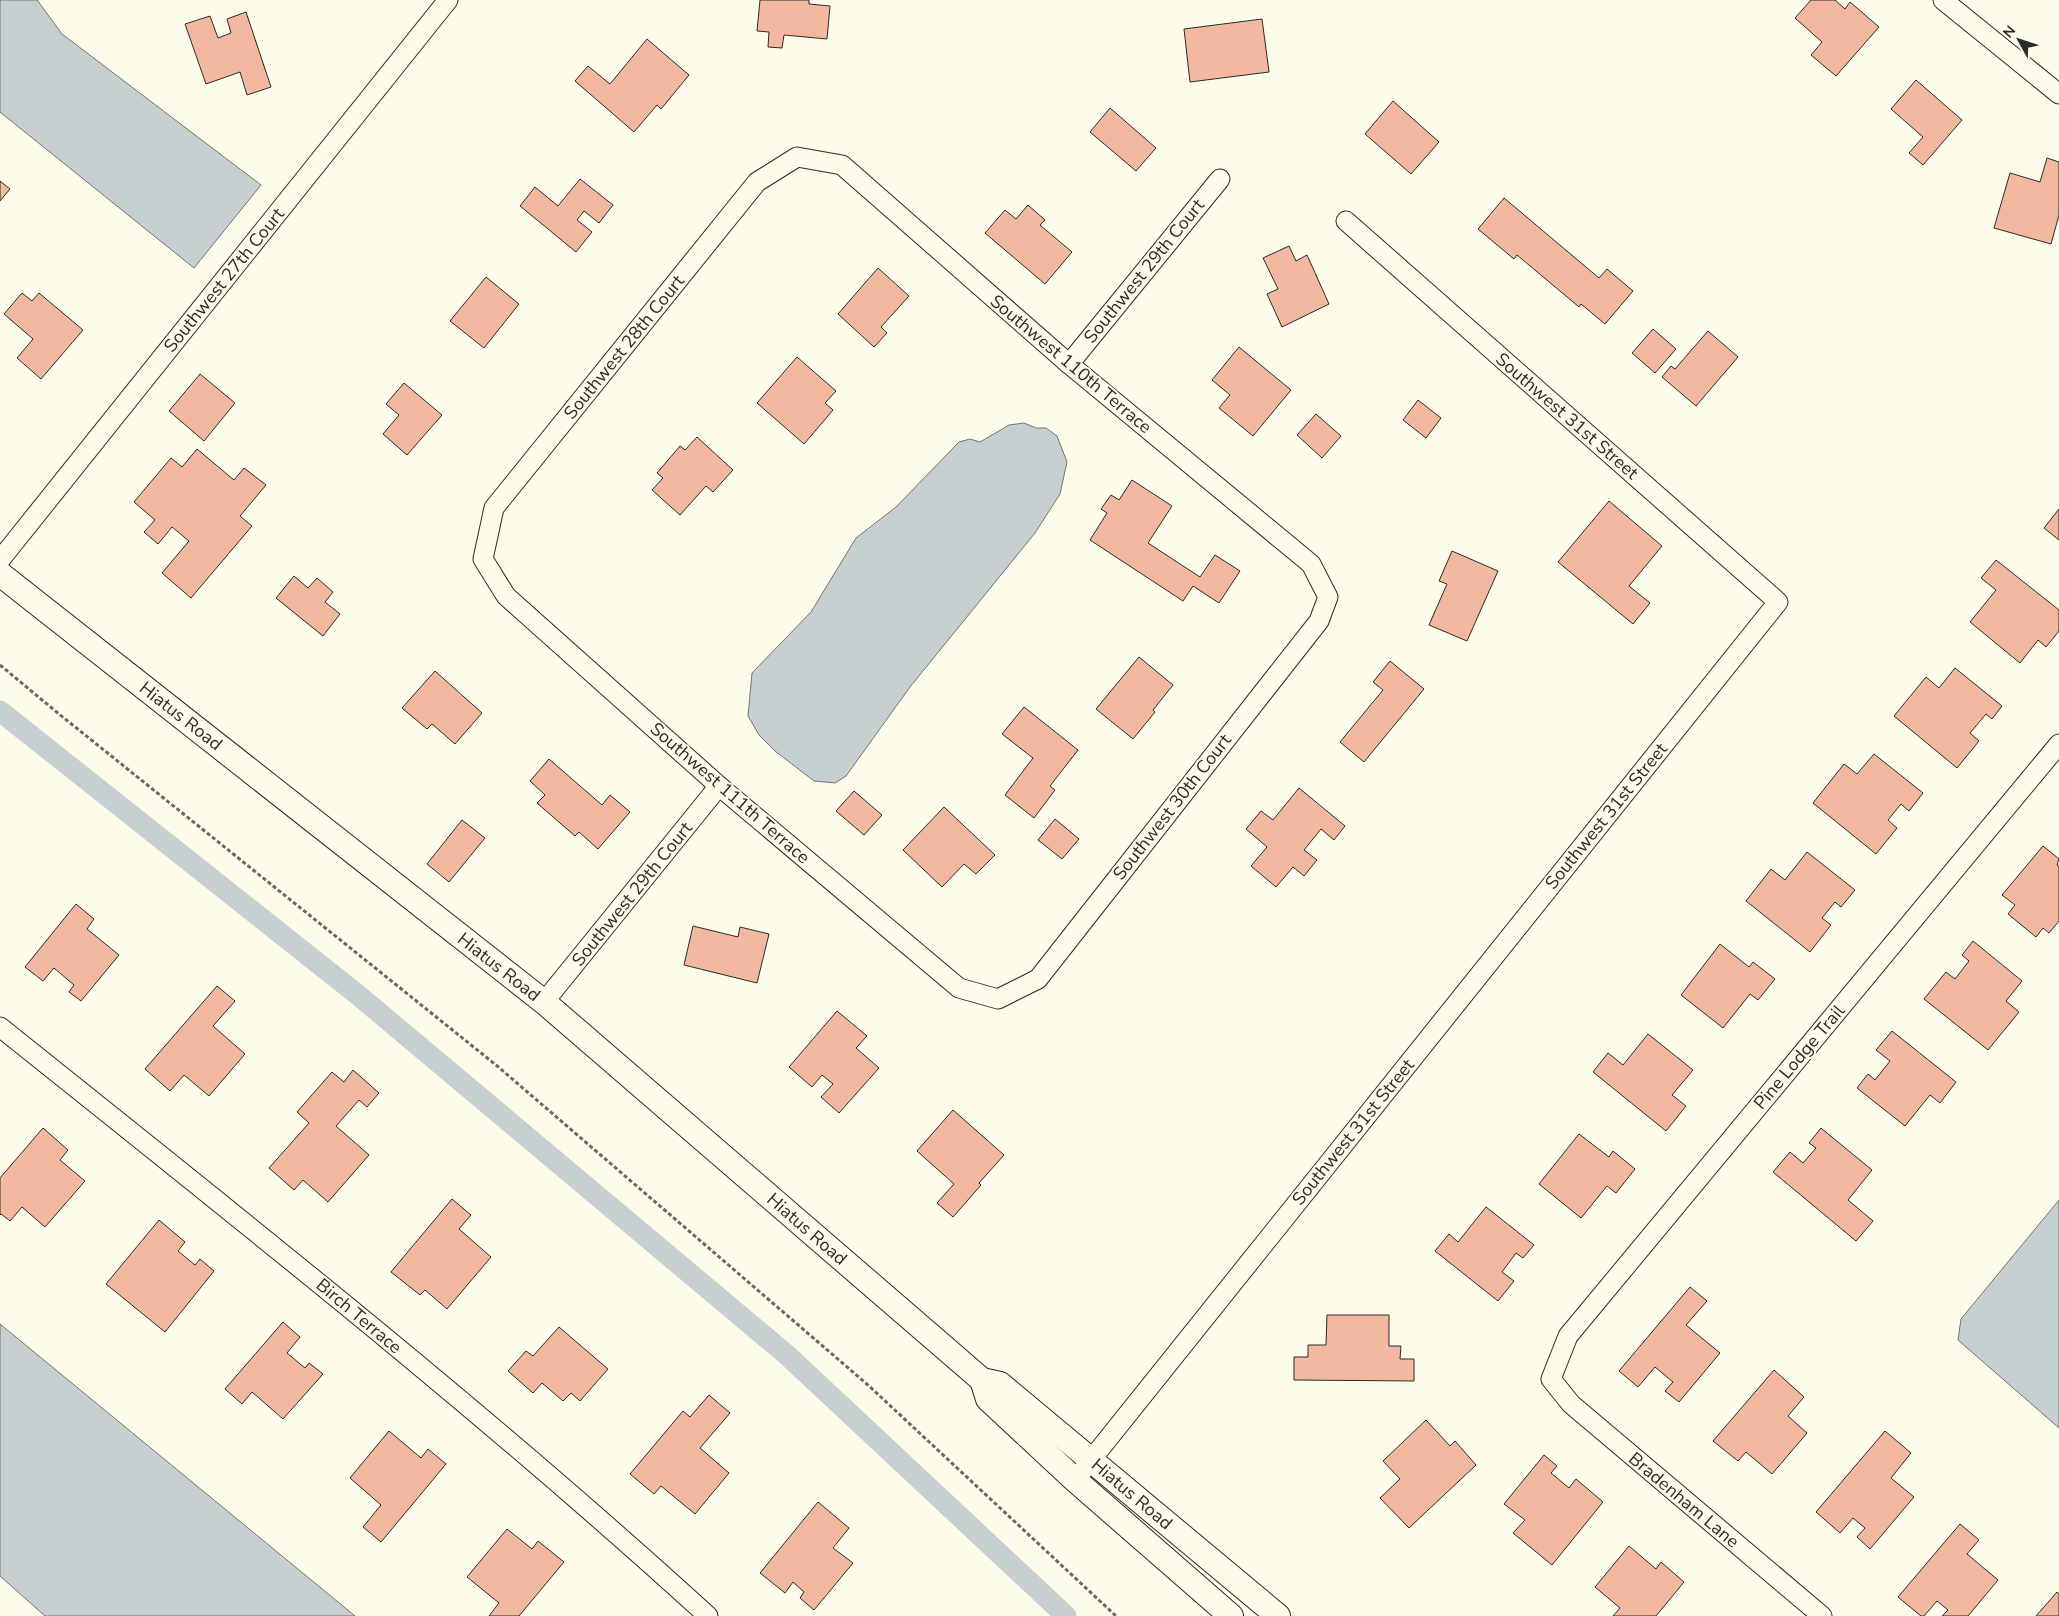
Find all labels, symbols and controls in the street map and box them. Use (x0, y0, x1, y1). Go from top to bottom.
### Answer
north arrow (1994, 15, 2044, 65)
text: N (1999, 22, 2020, 42)
street label: Southwest 29th Court (1078, 193, 1210, 348)
street label: Southwest 27th Court (158, 202, 290, 357)
street label: Southwest 28th Court (558, 269, 690, 424)
street label: Southwest 110th Terrace (985, 289, 1157, 439)
street label: Southwest 31st Street (1490, 347, 1644, 485)
street label: Hiatus Road (135, 676, 227, 756)
street label: Southwest 111th Terrace (645, 717, 815, 869)
street label: Southwest 30th Court (1107, 728, 1237, 885)
street label: Southwest 31st Street (1539, 737, 1673, 894)
street label: Southwest 29th Court (566, 816, 698, 971)
street label: Hiatus Road (453, 927, 545, 1007)
street label: Pine Lodge Trail (1748, 999, 1850, 1114)
street label: Southwest 31st Street (1286, 1053, 1420, 1210)
street label: Hiatus Road (762, 1187, 852, 1271)
street label: Birch Terrace (311, 1273, 407, 1359)
street label: Bradenham Lane (1624, 1447, 1744, 1553)
street label: Hiatus Road (1086, 1453, 1178, 1535)

